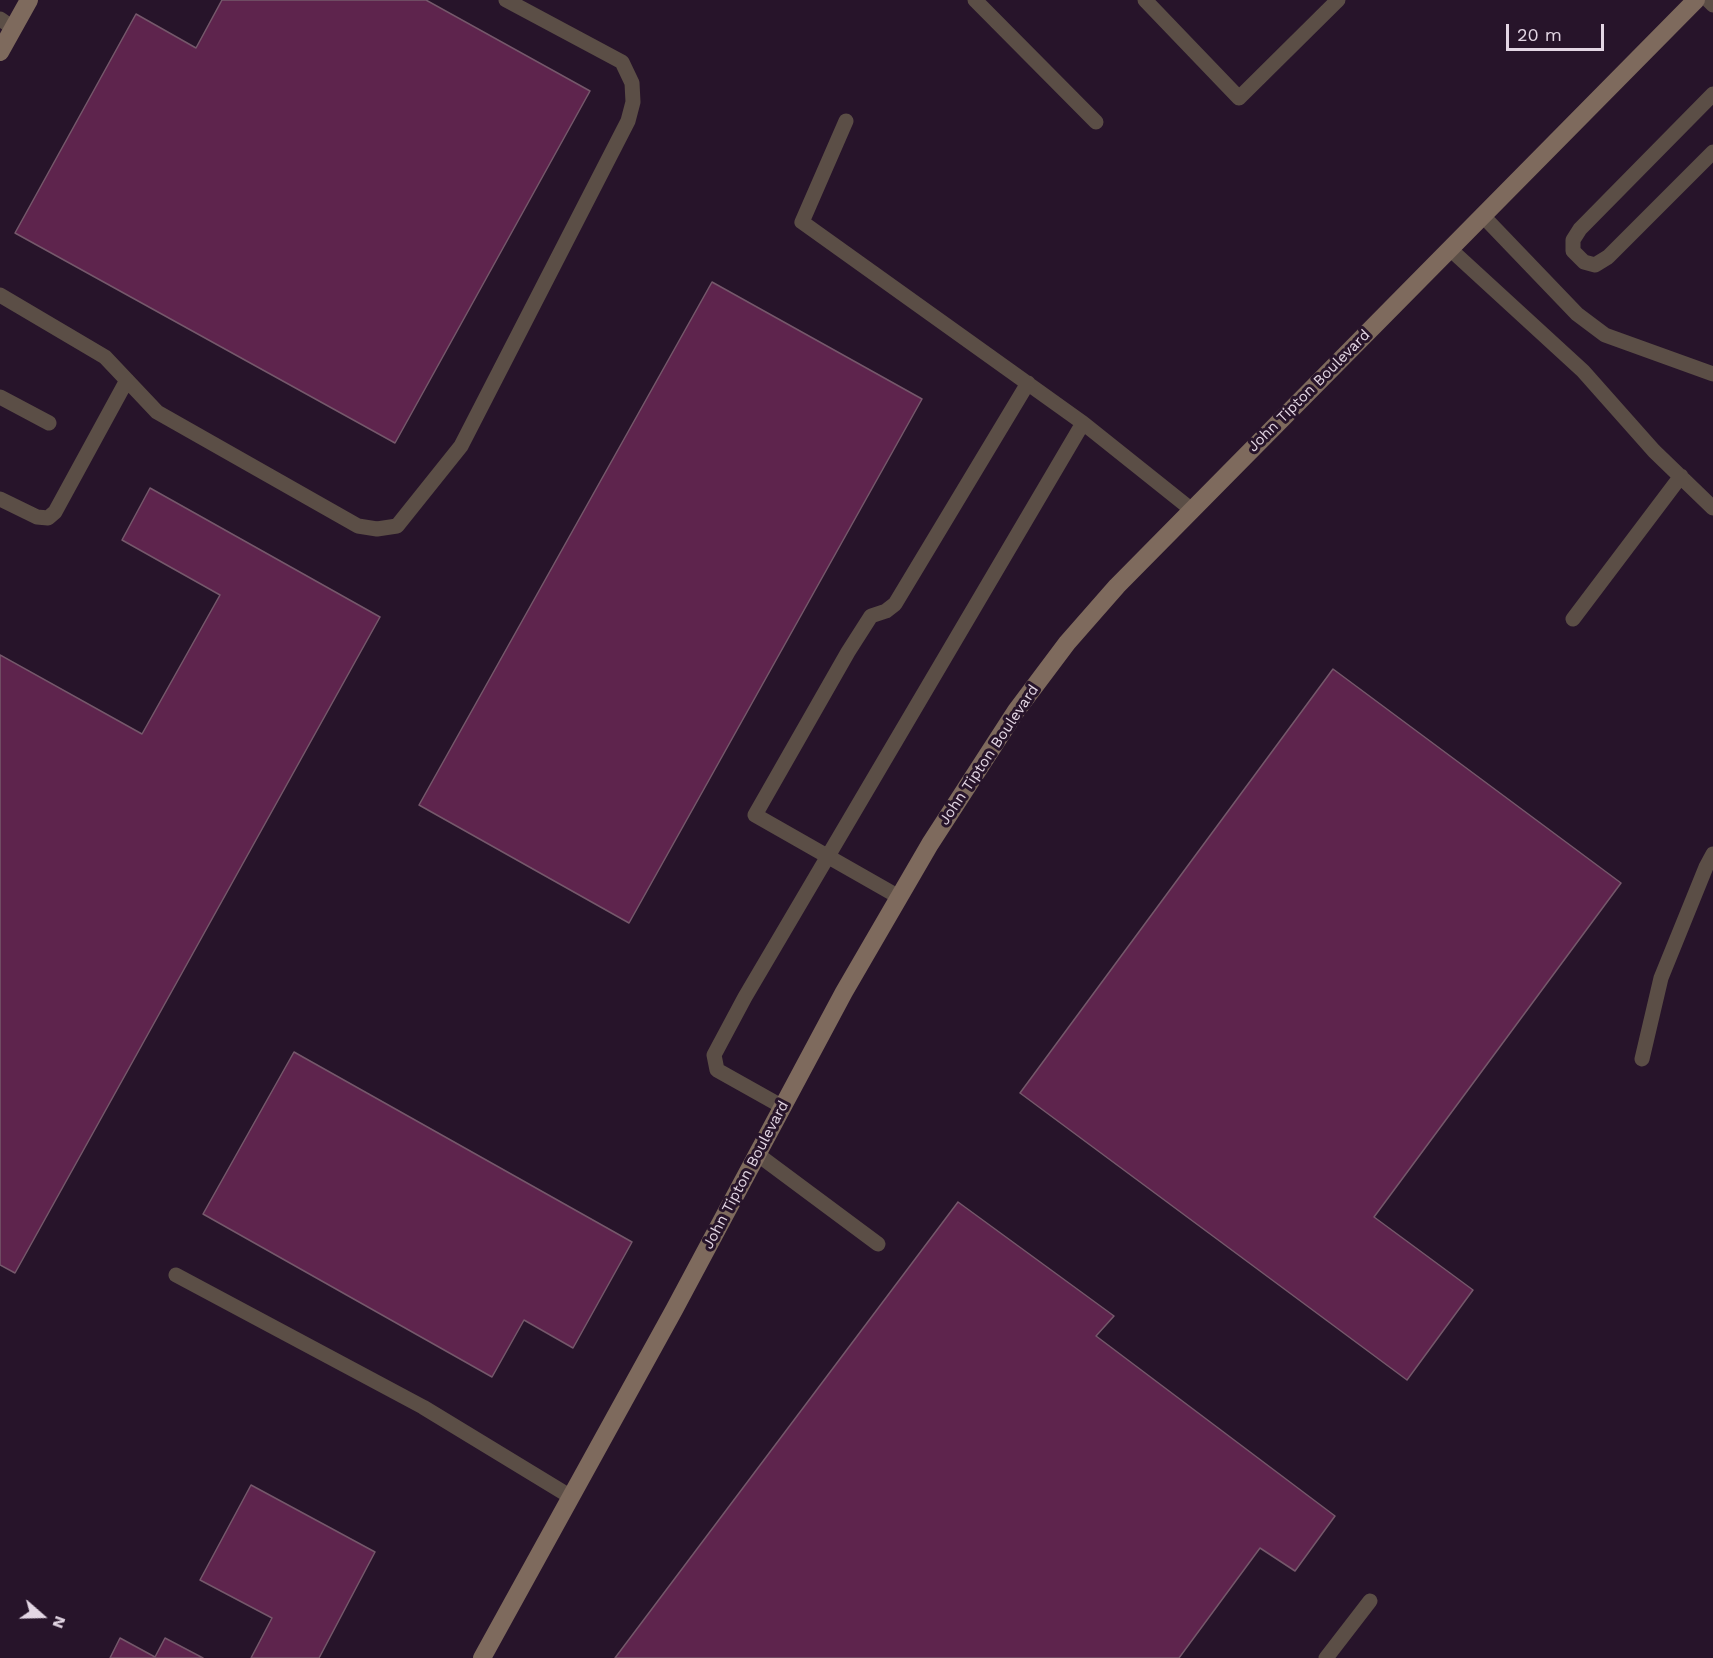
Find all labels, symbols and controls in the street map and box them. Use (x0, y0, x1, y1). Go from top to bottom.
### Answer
scale bar (1509, 12, 1606, 50)
text: 20 m (1517, 24, 1562, 45)
street label: John Tipton Boulevard (1244, 326, 1374, 456)
street label: John Tipton Boulevard (935, 681, 1043, 829)
street label: John Tipton Boulevard (699, 1098, 793, 1252)
north arrow (12, 1586, 72, 1646)
text: N (48, 1613, 70, 1631)

